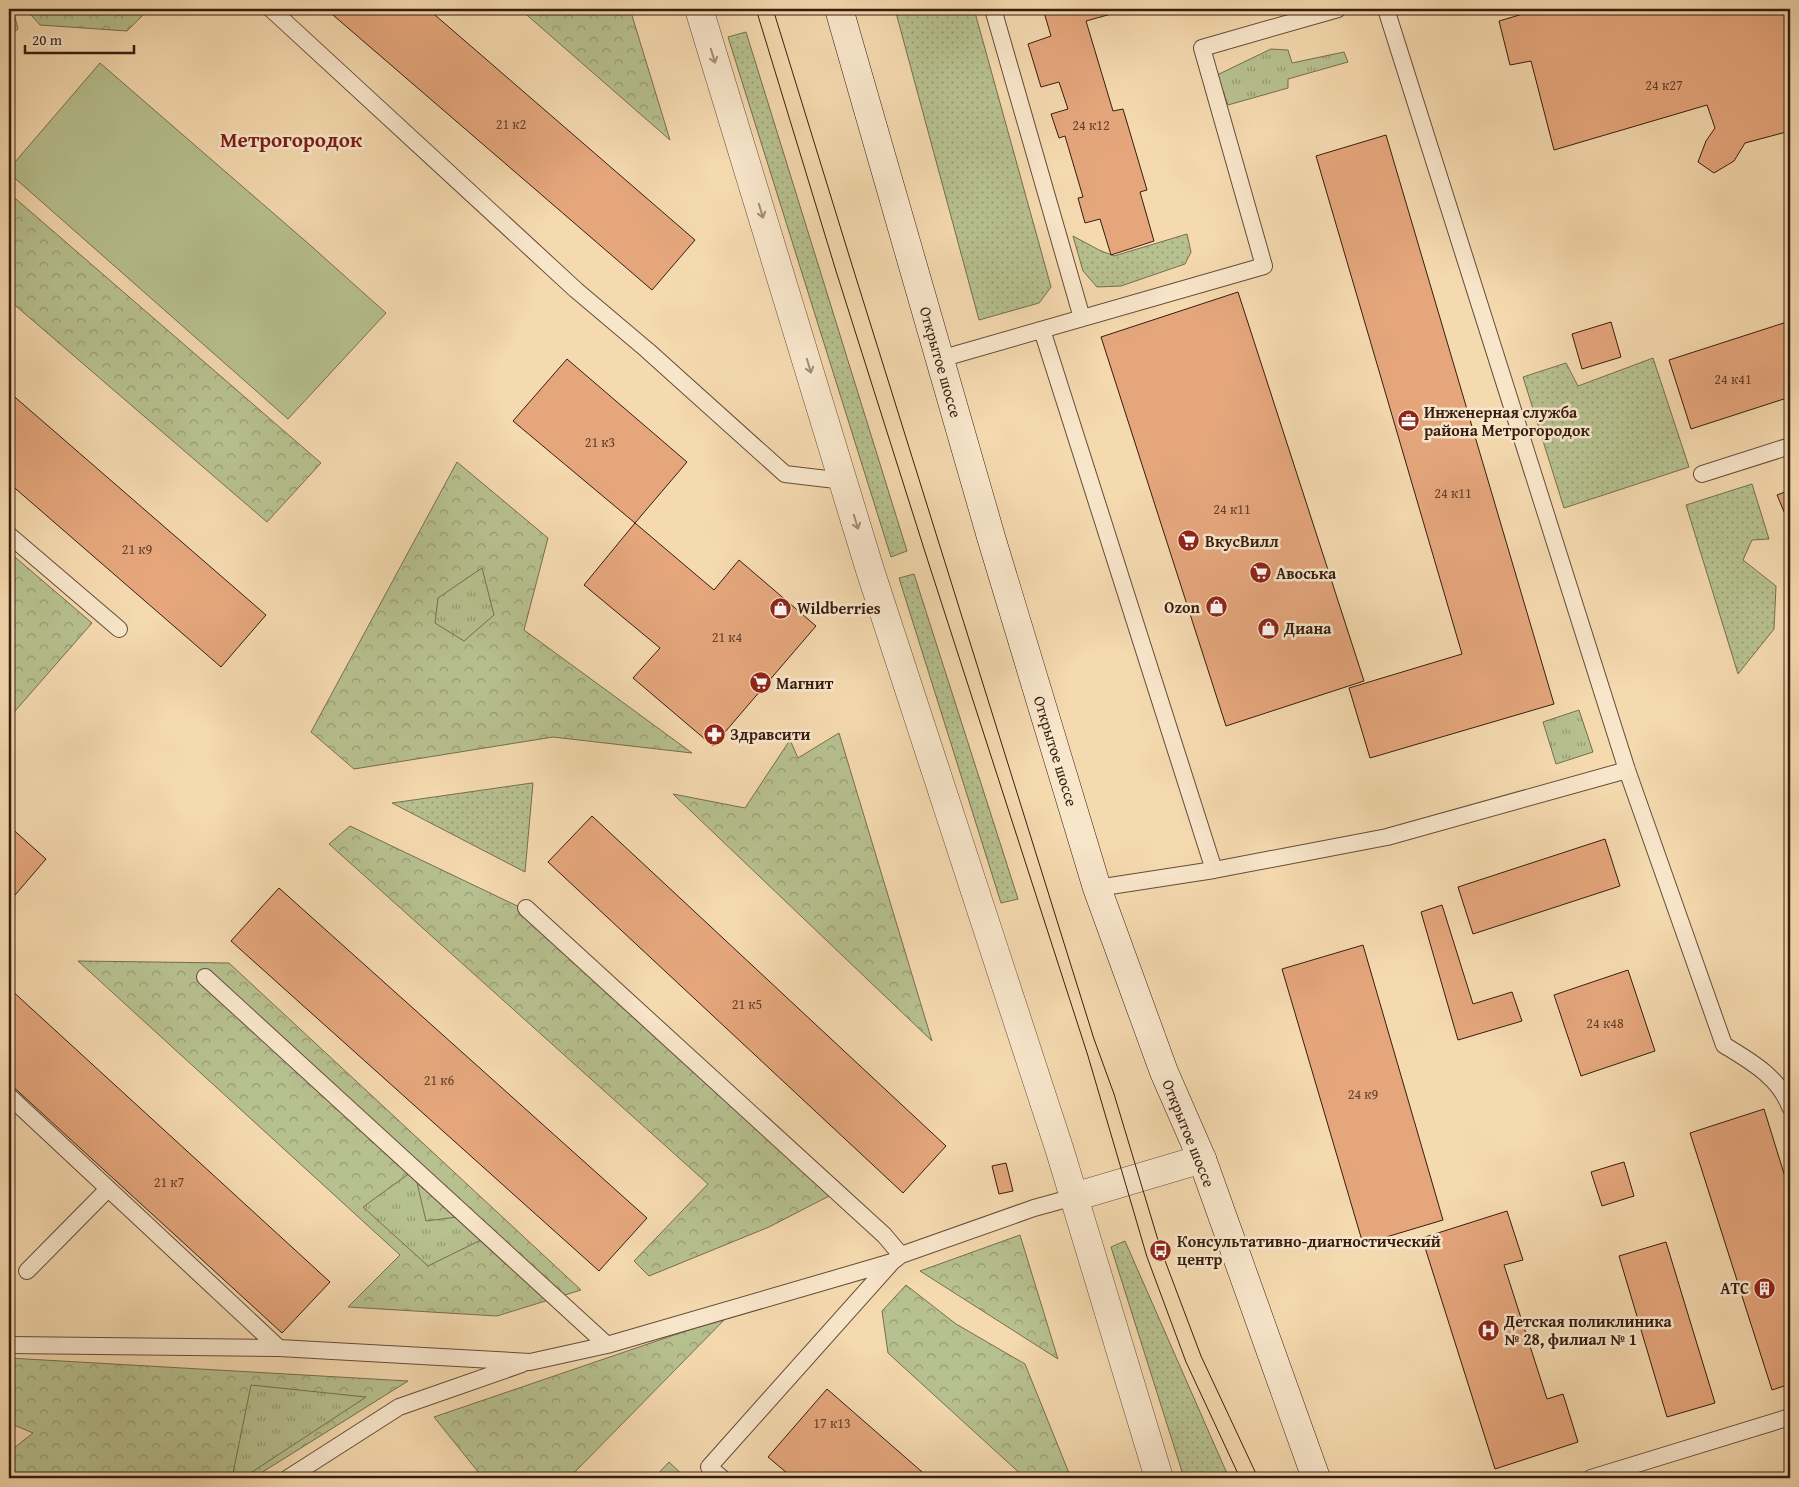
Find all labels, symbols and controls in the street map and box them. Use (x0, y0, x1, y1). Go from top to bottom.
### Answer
scale bar (25, 22, 134, 54)
text: 20 m (32, 29, 63, 50)
one-way arrow (709, 47, 719, 63)
house number: 24 к27 (1645, 75, 1683, 95)
house number: 21 к2 (496, 114, 526, 134)
house number: 24 к12 (1072, 115, 1110, 135)
district label: Метрогородок (220, 124, 363, 155)
one-way arrow (756, 203, 766, 219)
street label: Открытое шоссе (914, 304, 968, 420)
one-way arrow (804, 358, 814, 374)
house number: 24 к41 (1714, 369, 1752, 389)
place label: Инженерная служба района Метрогородок (1424, 400, 1590, 442)
office icon: Инженерная служба района Метрогородок (1396, 409, 1420, 433)
house number: 21 к3 (585, 432, 615, 452)
house number: 24 к11 (1434, 483, 1472, 503)
house number: 24 к11 (1213, 499, 1251, 519)
one-way arrow (852, 513, 861, 529)
supermarket icon: ВкусВилл (1177, 529, 1201, 553)
place label: ВкусВилл (1205, 529, 1279, 553)
house number: 21 к9 (122, 539, 153, 559)
supermarket icon: Авоська (1248, 561, 1272, 585)
place label: Авоська (1276, 561, 1337, 585)
place label: Ozon (1164, 595, 1201, 619)
shop icon: Ozon (1204, 595, 1228, 619)
shop icon: Wildberries (769, 596, 793, 620)
place label: Wildberries (797, 596, 881, 620)
shop icon: Диана (1256, 616, 1280, 640)
place label: Диана (1283, 616, 1332, 640)
house number: 21 к4 (712, 627, 743, 647)
supermarket icon: Магнит (748, 671, 772, 695)
place label: Магнит (776, 671, 834, 695)
street label: Открытое шоссе (1028, 693, 1084, 809)
pharmacy icon: Здравсити (702, 722, 726, 746)
place label: Здравсити (730, 722, 810, 746)
house number: 21 к5 (732, 994, 762, 1014)
house number: 24 к48 (1586, 1013, 1624, 1033)
house number: 21 к6 (424, 1070, 455, 1090)
street label: Открытое шоссе (1156, 1075, 1222, 1191)
house number: 24 к9 (1348, 1084, 1379, 1104)
house number: 21 к7 (154, 1172, 185, 1192)
place label: Консультативно-диагностический центр (1177, 1229, 1441, 1271)
bus stop icon: Консультативно-диагностический центр (1149, 1238, 1173, 1262)
place label: АТС (1720, 1276, 1749, 1300)
building icon: АТС (1753, 1276, 1777, 1300)
place label: Детская поликлиника № 28, филиал № 1 (1503, 1309, 1673, 1351)
hospital icon: Детская поликлиника № 28, филиал № 1 (1476, 1318, 1500, 1342)
house number: 17 к13 (813, 1413, 851, 1433)

